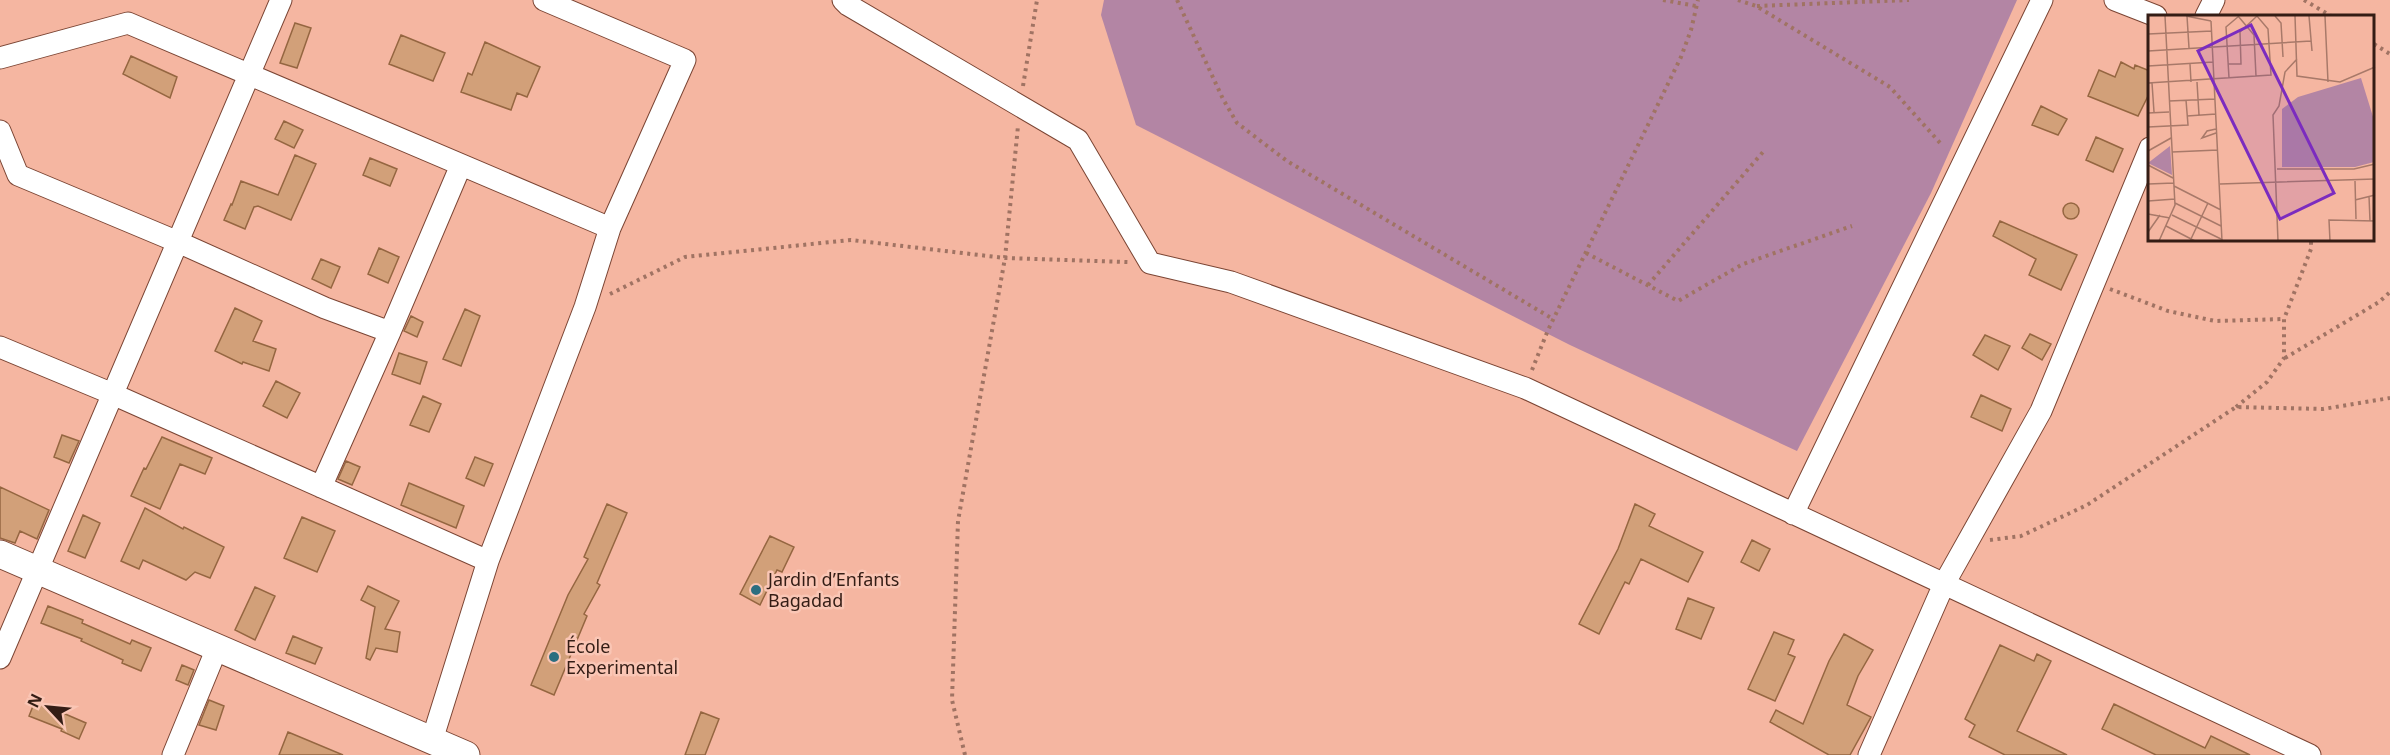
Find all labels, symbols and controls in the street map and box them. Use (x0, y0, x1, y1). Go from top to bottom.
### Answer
inset map (2148, 15, 2375, 242)
place label: Jardin d’Enfants Bagadad (766, 567, 900, 612)
marker: Jardin d’Enfants Bagadad (749, 583, 763, 597)
place label: École Experimental (566, 634, 678, 679)
marker: École Experimental (547, 650, 561, 664)
north arrow (18, 677, 78, 737)
text: N (22, 690, 47, 711)

